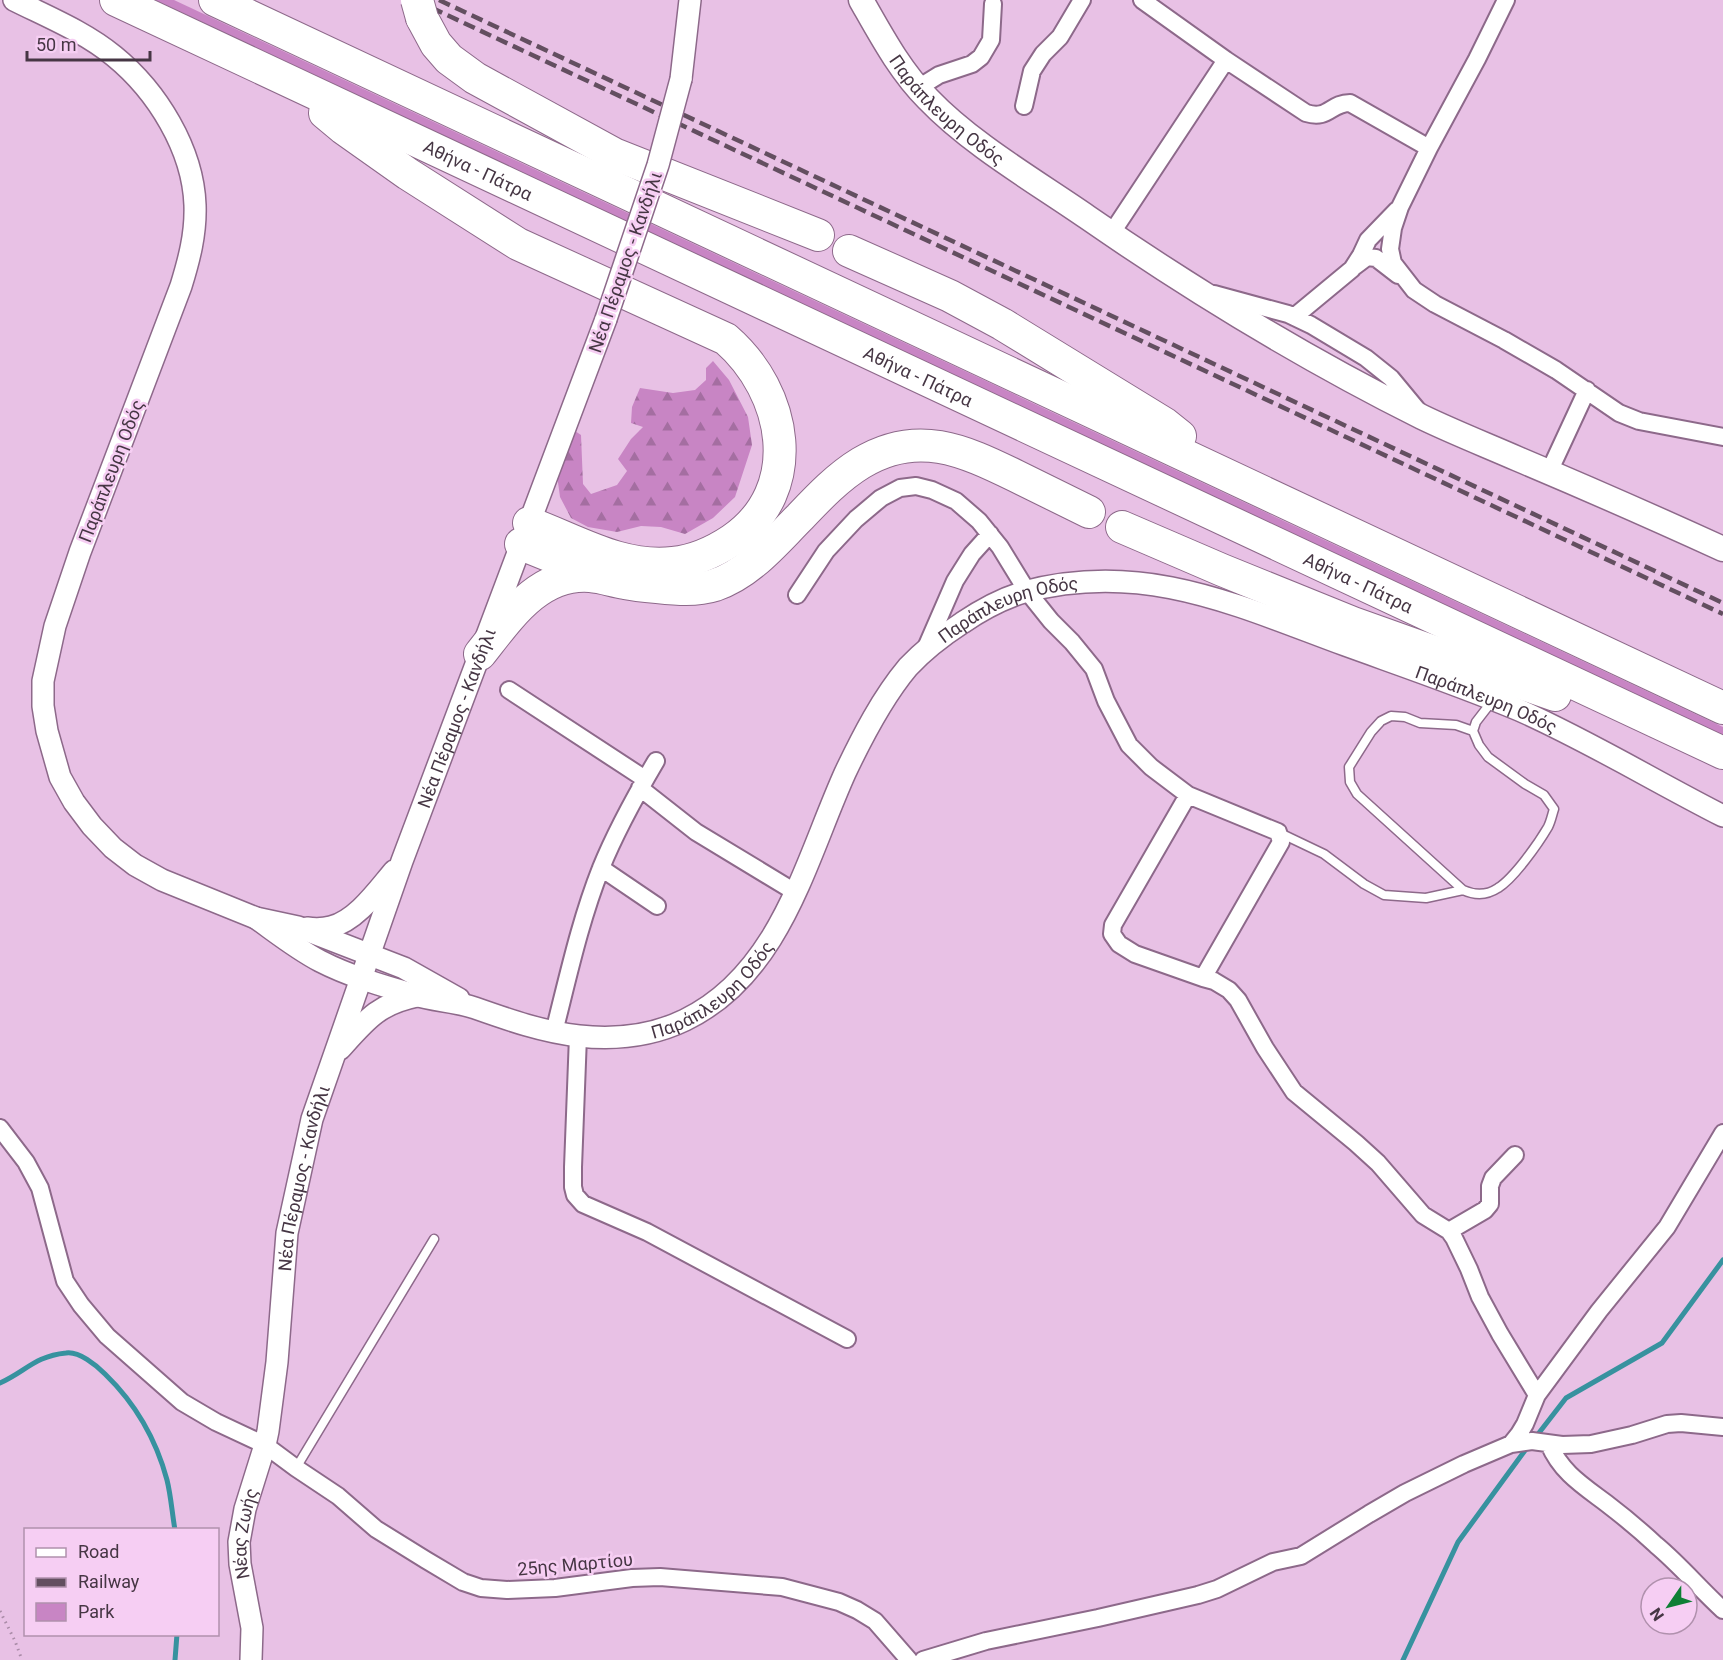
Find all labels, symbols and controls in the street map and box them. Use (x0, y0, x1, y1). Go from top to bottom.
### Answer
scale bar (27, 24, 150, 62)
text: 50 m (36, 34, 76, 55)
street label: Παράπλευρη Οδός (886, 51, 1009, 169)
street label: Αθήνα - Πάτρα (420, 135, 537, 205)
street label: Νέα Πέραμος - Κανδήλι (584, 168, 666, 355)
street label: Αθήνα - Πάτρα (861, 341, 977, 411)
street label: Παράπλευρη Οδός (74, 397, 148, 545)
street label: Αθήνα - Πάτρα (1301, 548, 1417, 617)
street label: Παράπλευρη Οδός (934, 572, 1079, 647)
street label: Νέα Πέραμος - Κανδήλι (413, 625, 499, 811)
street label: Παράπλευρη Οδός (1413, 661, 1561, 737)
street label: Παράπλευρη Οδός (648, 937, 777, 1042)
street label: Νέα Πέραμος - Κανδήλι (274, 1082, 334, 1272)
street label: Νέας Ζωής (228, 1485, 261, 1581)
legend (24, 1528, 219, 1636)
text: Road (78, 1541, 119, 1562)
street label: 25ης Μαρτίου (516, 1548, 634, 1580)
text: Railway (78, 1571, 140, 1592)
north arrow (1639, 1576, 1699, 1636)
text: Park (78, 1601, 115, 1622)
text: N (1646, 1604, 1668, 1624)

